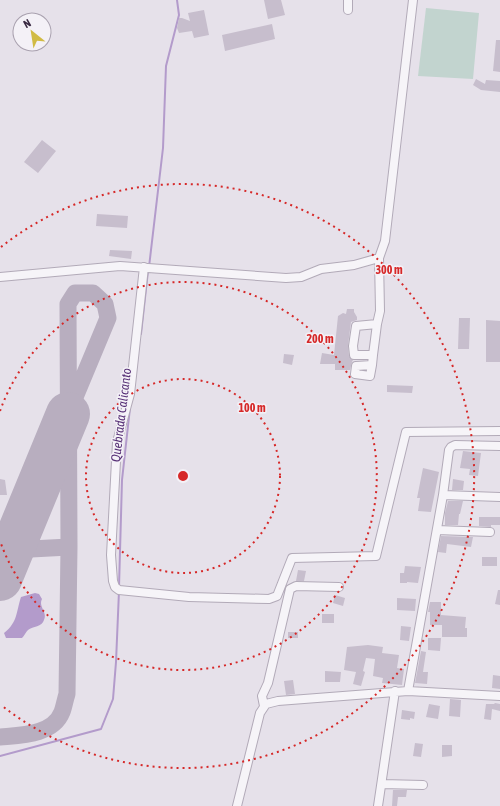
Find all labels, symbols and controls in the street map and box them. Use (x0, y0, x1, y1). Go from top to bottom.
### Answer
north arrow (12, 12, 52, 52)
text: N (21, 17, 33, 30)
text: 300 m (375, 263, 403, 277)
text: 200 m (306, 332, 334, 346)
water label: Quebrada Calicanto (108, 367, 134, 463)
text: 100 m (238, 401, 266, 415)
centre of rings (176, 469, 190, 483)

